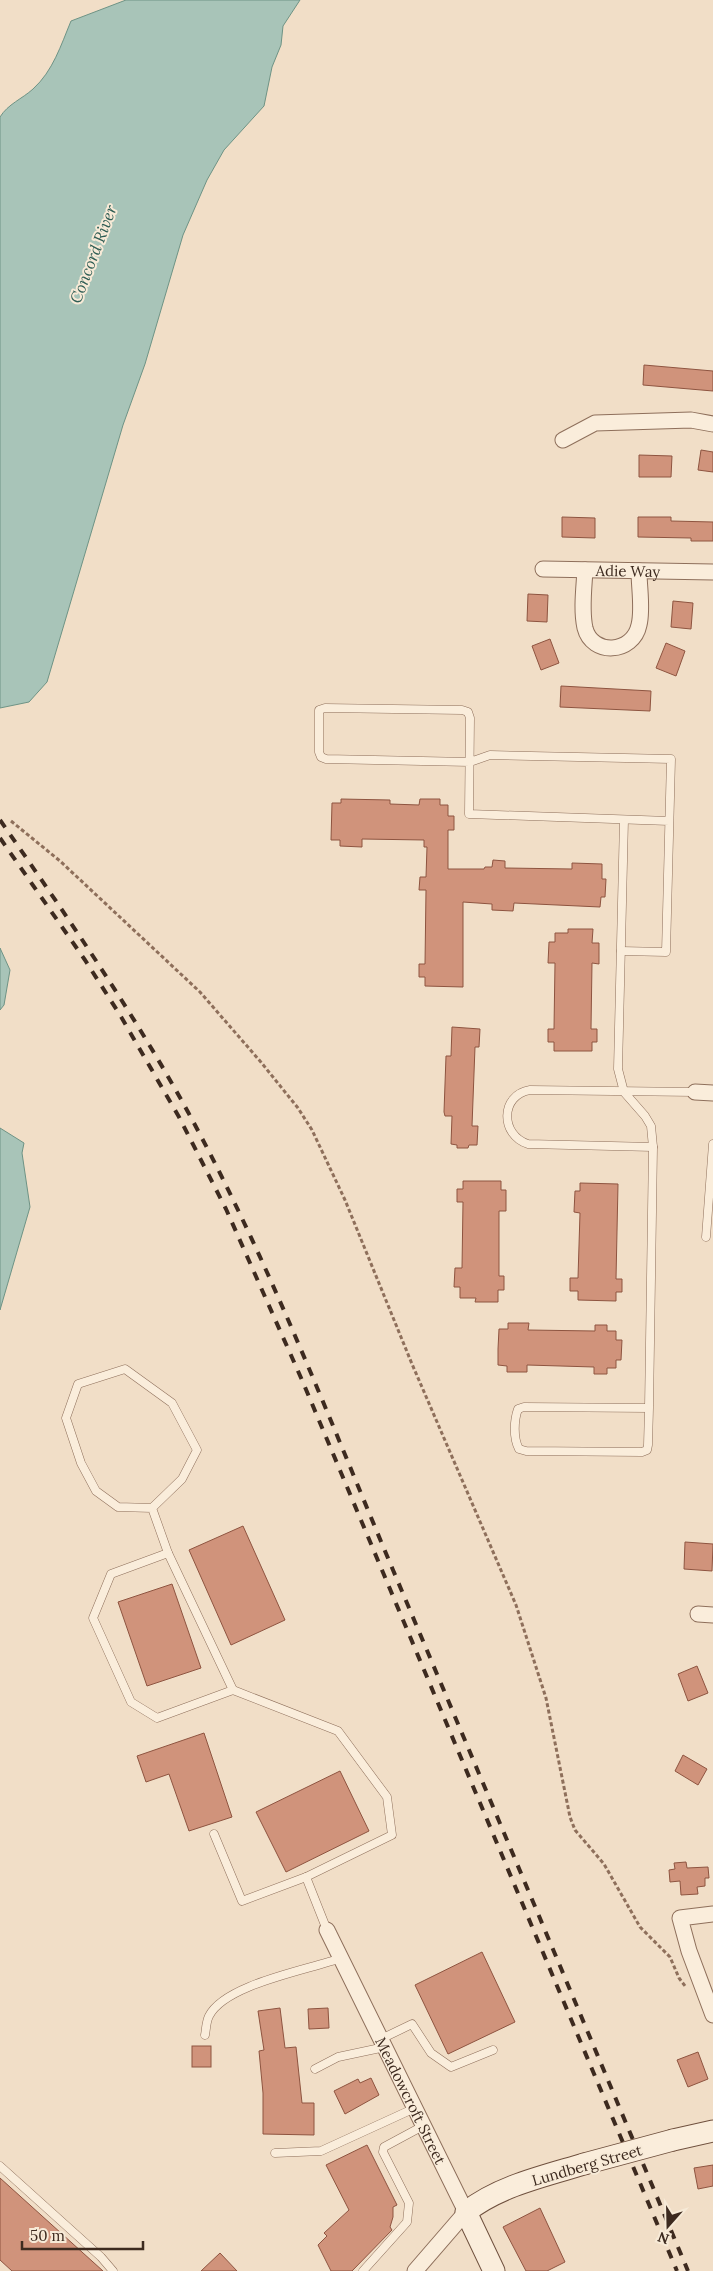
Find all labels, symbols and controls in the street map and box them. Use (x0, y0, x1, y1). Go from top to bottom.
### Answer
water label: Concord River (65, 201, 121, 306)
street label: Adie Way (595, 560, 661, 581)
street label: Meadowcroft Street (372, 2034, 450, 2167)
street label: Lundberg Street (530, 2140, 644, 2190)
north arrow (643, 2201, 693, 2251)
scale bar (22, 2218, 144, 2250)
text: 50 m (30, 2226, 65, 2245)
text: N (655, 2228, 672, 2249)

